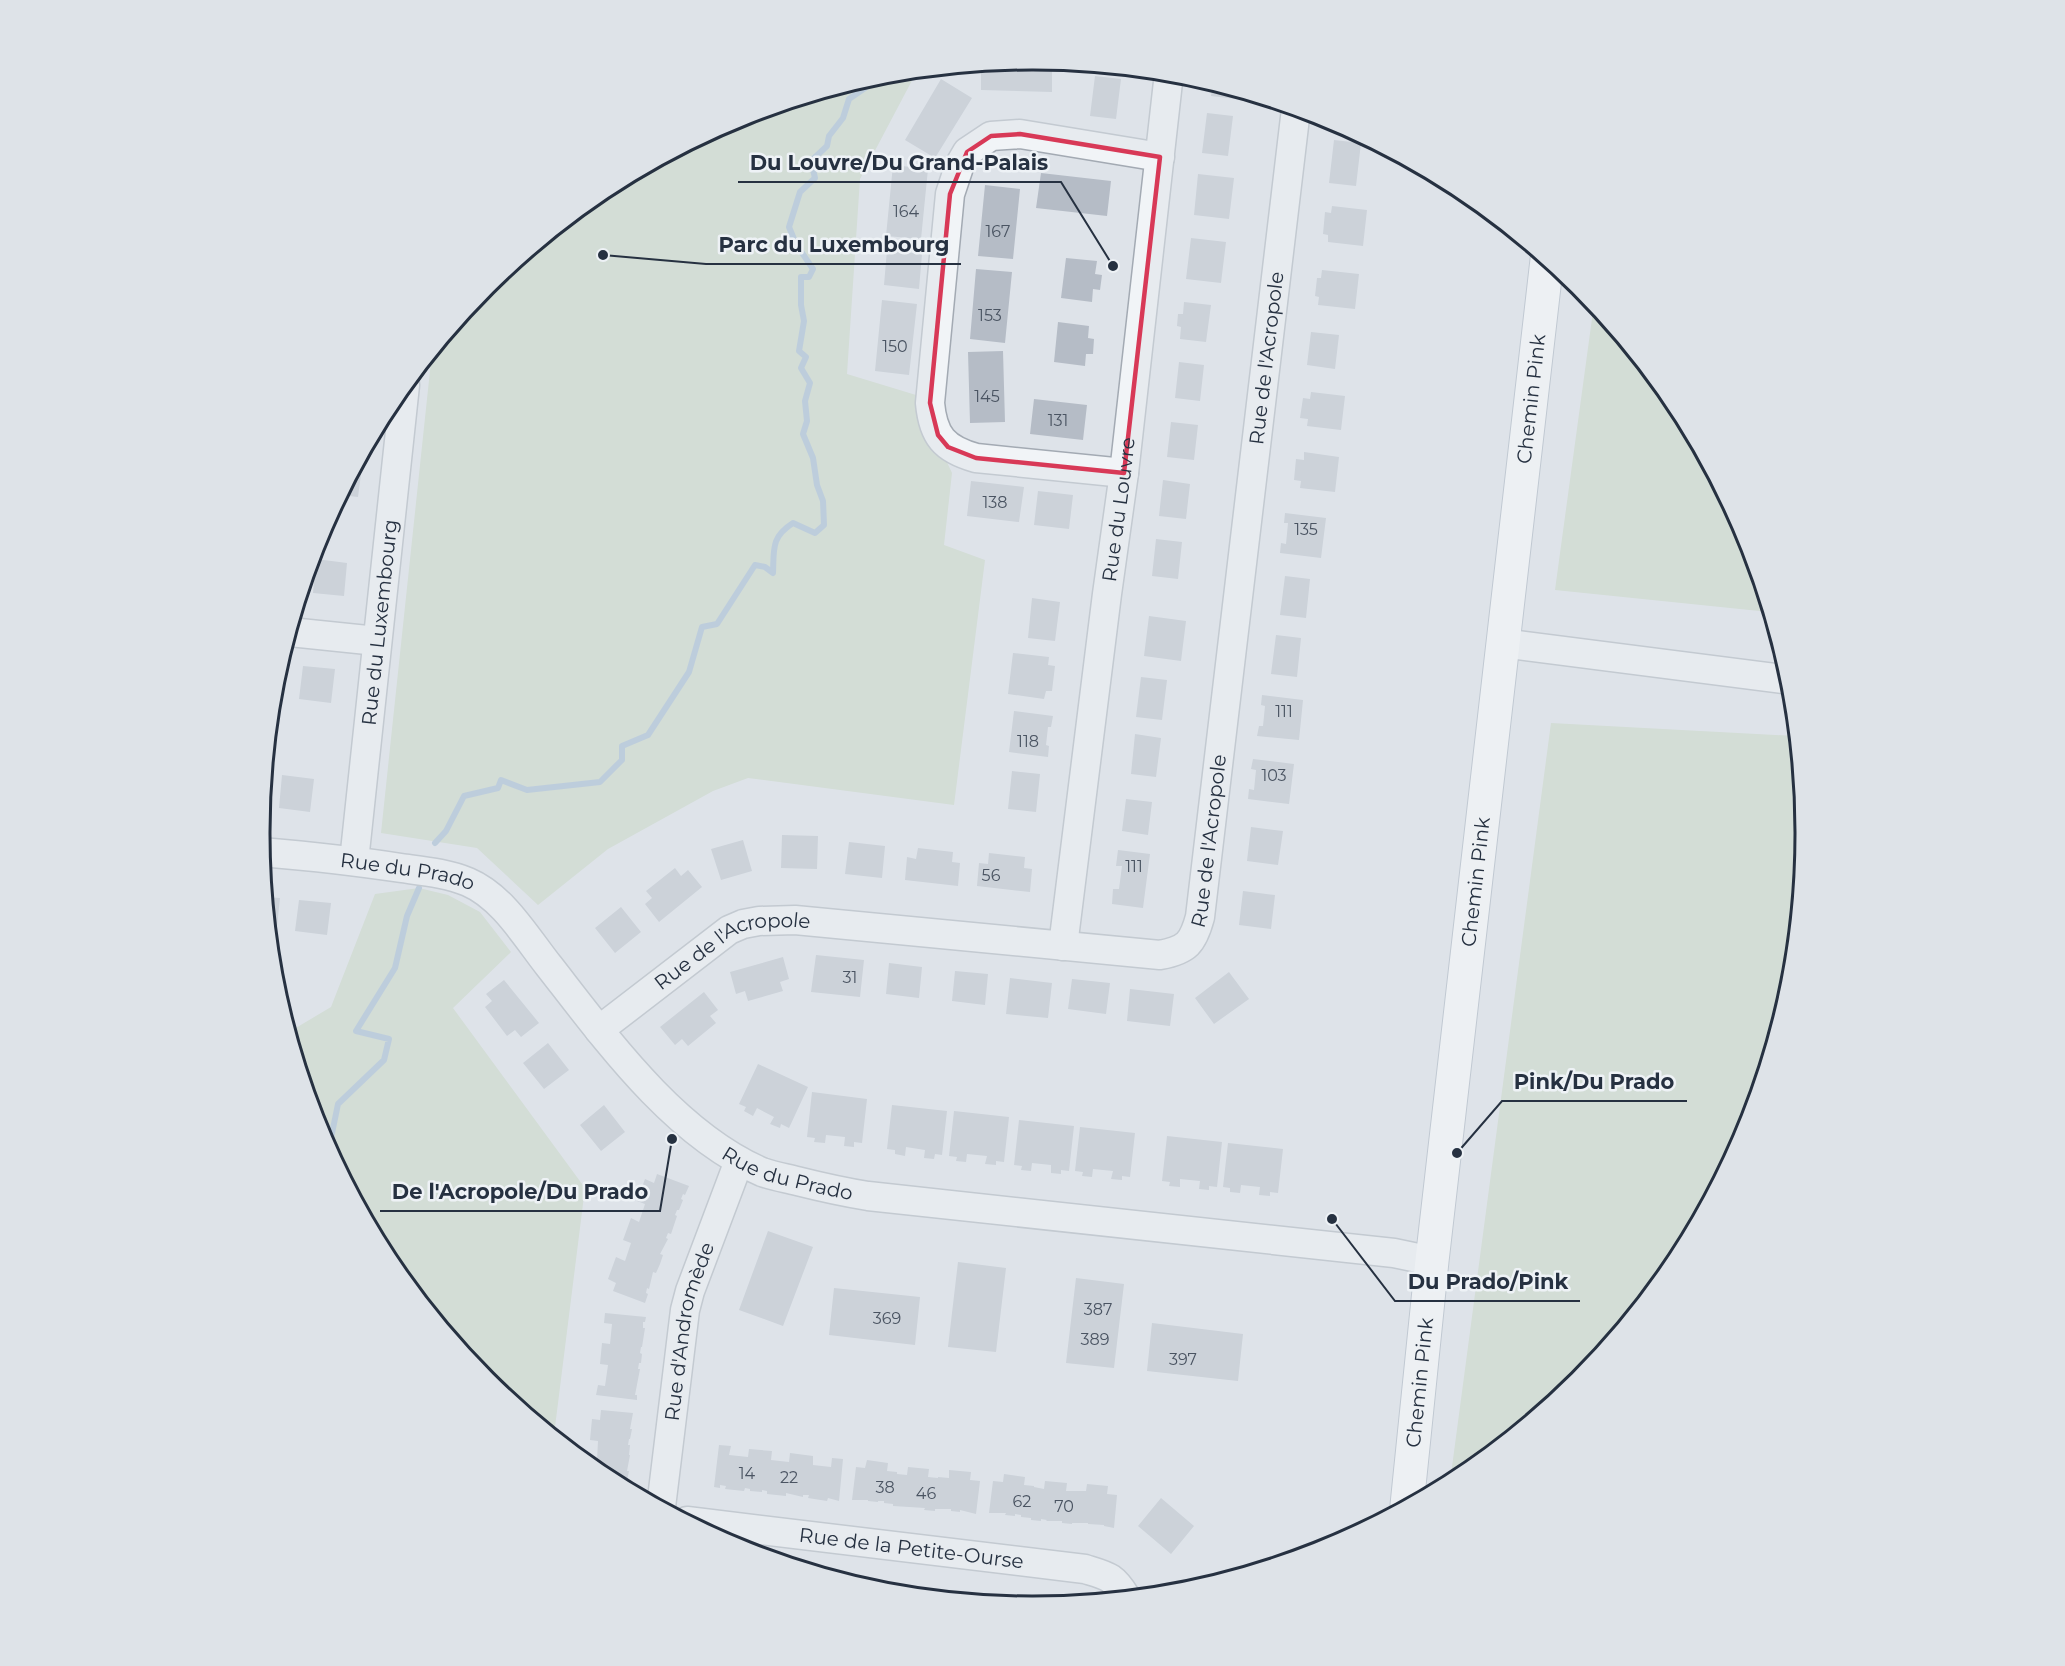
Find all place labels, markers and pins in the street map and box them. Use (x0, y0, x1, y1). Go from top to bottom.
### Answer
callout: Du Louvre/Du Grand-Palais (738, 143, 1061, 182)
callout: Parc du Luxembourg (706, 225, 961, 264)
callout: Pink/Du Prado (1502, 1062, 1687, 1101)
callout: De l'Acropole/Du Prado (380, 1172, 660, 1211)
callout: Du Prado/Pink (1395, 1262, 1580, 1301)

